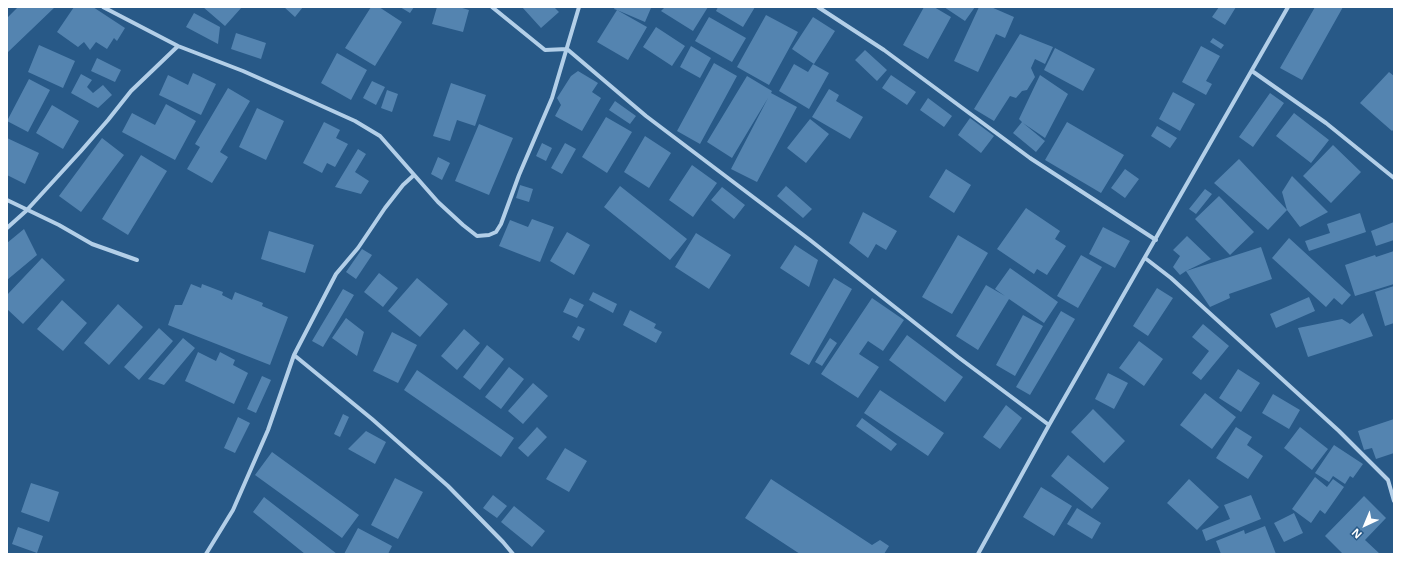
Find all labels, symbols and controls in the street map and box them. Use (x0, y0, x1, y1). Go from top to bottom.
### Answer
north arrow (1345, 505, 1385, 545)
text: N (1348, 525, 1365, 543)

